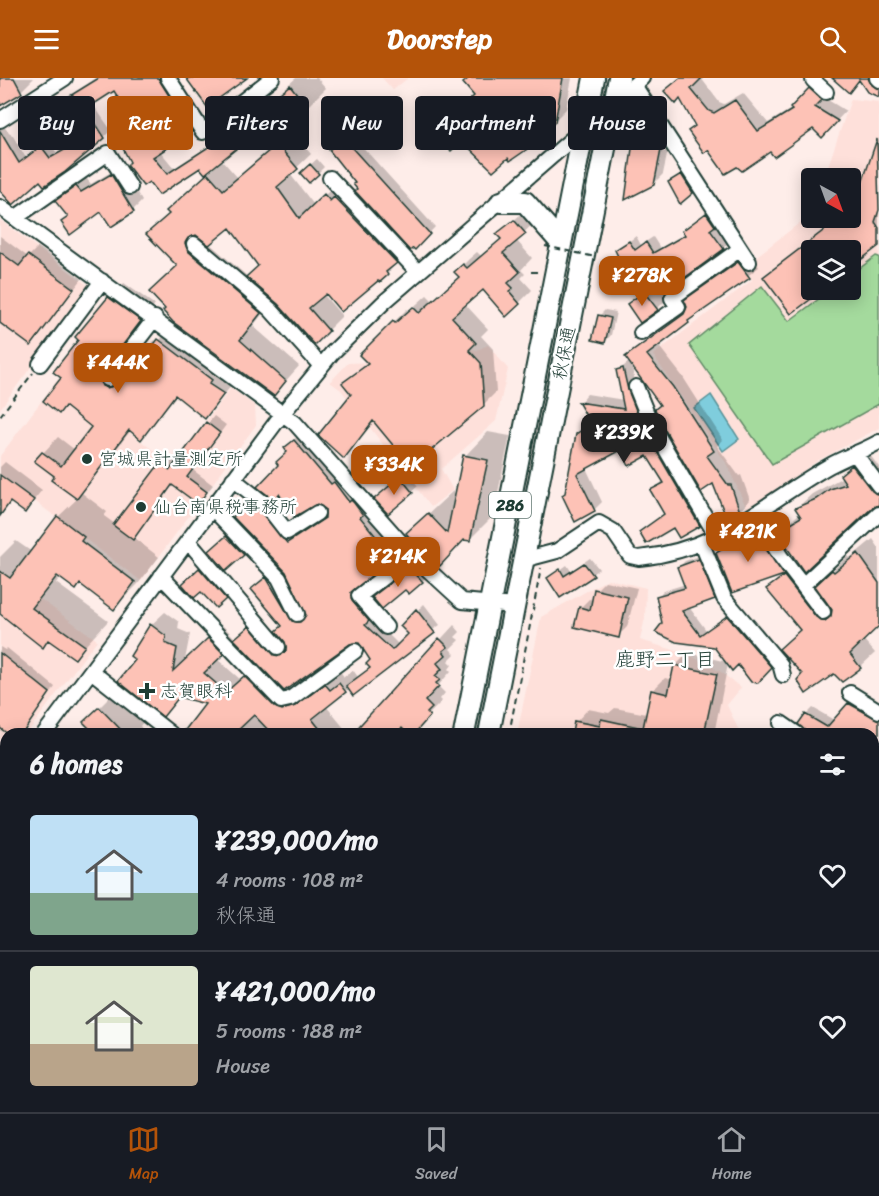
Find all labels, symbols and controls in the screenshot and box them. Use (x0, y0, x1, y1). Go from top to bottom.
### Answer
text: Doorstep (387, 15, 492, 63)
icon: menu (30, 23, 63, 56)
icon: search (816, 23, 849, 56)
chip: Buy (18, 96, 95, 150)
chip: Rent (107, 96, 193, 150)
chip: Filters (205, 96, 309, 150)
chip: New (321, 96, 403, 150)
chip: Apartment (415, 96, 556, 150)
chip: House (568, 96, 667, 150)
north arrow (801, 168, 861, 228)
map controls (801, 168, 861, 300)
button: layers (801, 240, 861, 300)
pin: ¥278K (600, 256, 684, 307)
text: ¥278K (613, 258, 671, 293)
street label: 秋保通 (543, 323, 585, 383)
pin: ¥444K (76, 343, 160, 394)
text: ¥444K (88, 345, 148, 380)
pin: ¥239K (582, 413, 666, 464)
text: ¥239K (595, 415, 653, 450)
place label: 宮城県計量測定所 (99, 443, 243, 475)
pin: ¥334K (352, 445, 436, 496)
text: ¥334K (365, 447, 423, 482)
marker: 宮城県計量測定所 (80, 452, 94, 466)
place label: 仙台南県税事務所 (153, 491, 297, 523)
road number: 286 (489, 492, 531, 518)
marker: 仙台南県税事務所 (134, 500, 148, 514)
pin: ¥421K (706, 512, 790, 563)
text: ¥421K (720, 514, 776, 549)
pin: ¥214K (356, 537, 440, 588)
text: ¥214K (370, 539, 426, 574)
district label: 鹿野二丁目 (615, 642, 715, 677)
place label: 志賀眼科 (160, 675, 232, 707)
marker: 志賀眼科 (138, 682, 156, 700)
text: 6 homes (30, 741, 122, 787)
icon: filters (816, 748, 849, 781)
text: ¥239,000/mo (216, 817, 378, 863)
icon: home (78, 839, 150, 911)
icon: heart (816, 859, 849, 892)
text: 4 rooms · 108 m² (216, 863, 363, 898)
text: 秋保通 (216, 898, 276, 933)
text: ¥421,000/mo (216, 968, 375, 1014)
icon: home (78, 990, 150, 1062)
icon: heart (816, 1010, 849, 1043)
text: 5 rooms · 188 m² (216, 1014, 362, 1049)
text: House (216, 1049, 270, 1084)
tab: Map (127, 1123, 160, 1188)
tab: Saved (415, 1123, 457, 1188)
tab: Home (712, 1123, 752, 1188)

